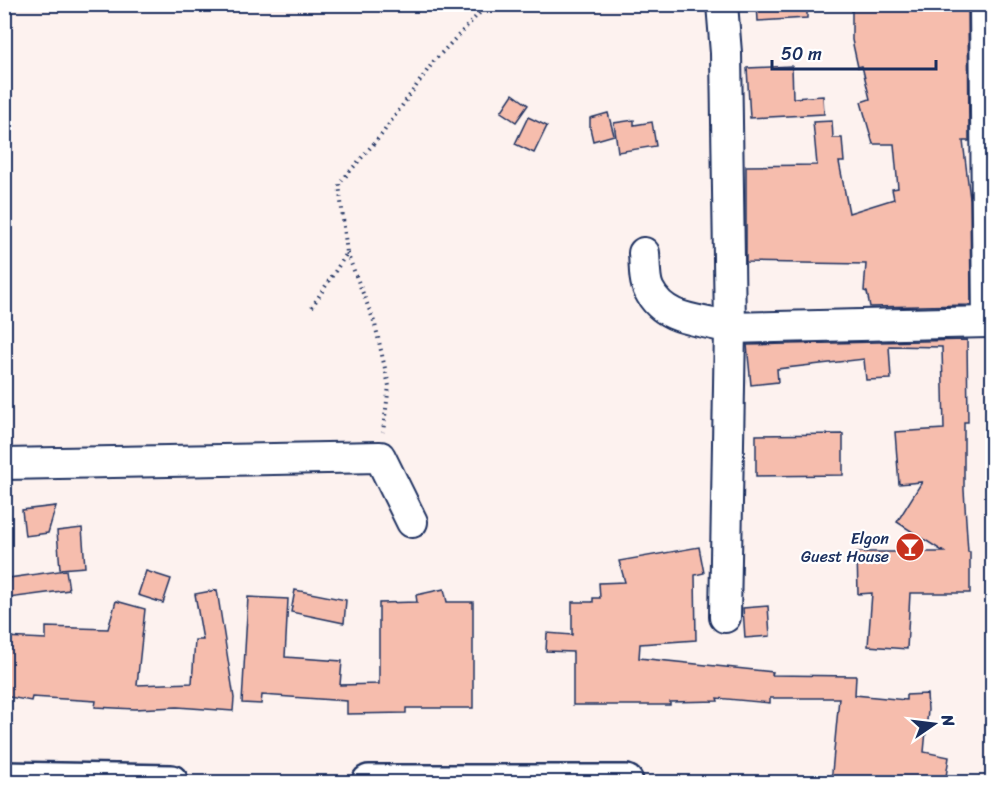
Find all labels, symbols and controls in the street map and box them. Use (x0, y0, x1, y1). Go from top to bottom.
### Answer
scale bar (772, 33, 936, 71)
text: 50 m (781, 38, 822, 70)
place label: Elgon Guest House (801, 524, 889, 571)
bar icon: Elgon Guest House (894, 531, 926, 563)
north arrow (904, 694, 964, 754)
text: N (932, 711, 964, 730)

